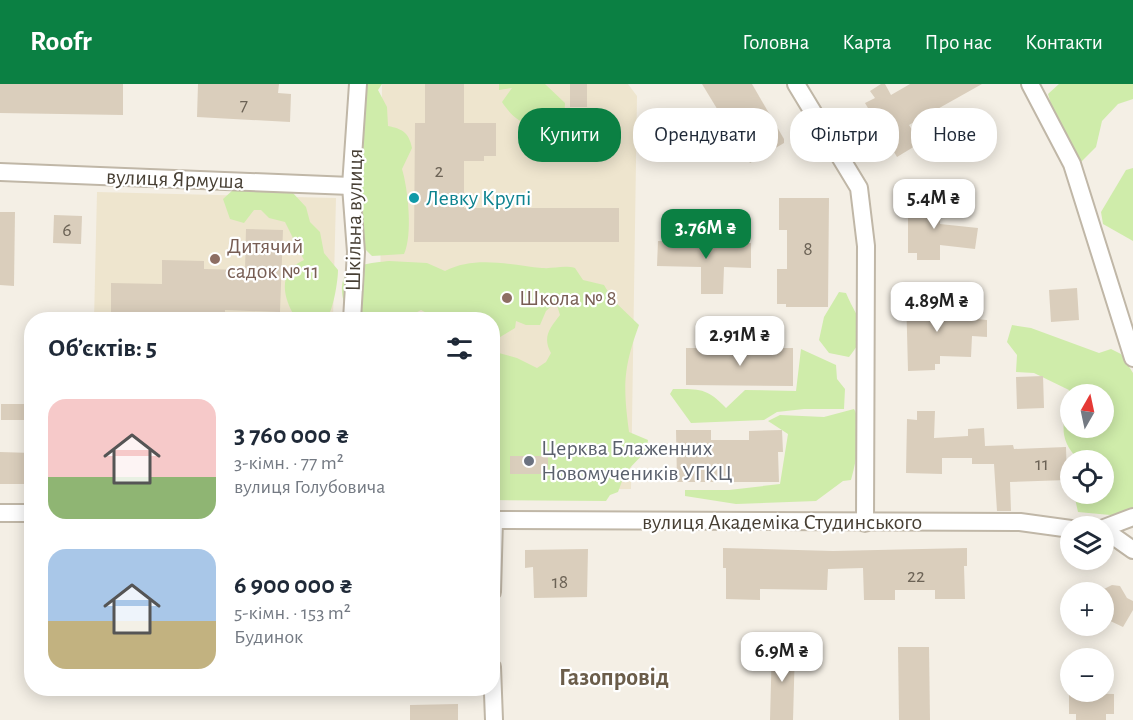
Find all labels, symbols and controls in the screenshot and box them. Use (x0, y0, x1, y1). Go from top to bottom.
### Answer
text: Roofr (30, 28, 92, 56)
text: Головна (742, 32, 809, 53)
text: Карта (842, 32, 892, 53)
text: Про нас (925, 32, 992, 53)
text: Контакти (1025, 32, 1103, 53)
house number: 7 (240, 95, 248, 115)
chip: Купити (518, 108, 621, 162)
chip: Орендувати (633, 108, 778, 162)
chip: Фільтри (790, 108, 899, 162)
chip: Нове (911, 108, 997, 162)
street label: Шкільна вулиця (342, 148, 366, 292)
house number: 2 (434, 161, 444, 181)
street label: вулиця Ярмуша (106, 166, 244, 192)
pin: 5.4M ₴ (885, 179, 983, 230)
place label: Левку Крупі (426, 187, 531, 209)
text: 5.4M ₴ (907, 188, 961, 208)
marker: Левку Крупі (407, 191, 421, 205)
pin: 3.76M ₴ (651, 209, 761, 260)
text: 3.76M ₴ (675, 218, 737, 238)
house number: 6 (62, 220, 72, 240)
place label: Дитячий садок № 11 (227, 235, 319, 282)
house number: 8 (803, 239, 813, 259)
marker: Дитячий садок № 11 (208, 252, 222, 266)
pin: 4.89M ₴ (882, 282, 992, 333)
place label: Школа № 8 (519, 287, 617, 309)
marker: Школа № 8 (500, 291, 514, 305)
text: 4.89M ₴ (905, 291, 969, 311)
pin: 2.91M ₴ (685, 316, 795, 367)
text: 2.91M ₴ (709, 325, 771, 345)
icon: filters (443, 332, 476, 365)
text: Об’єктів: 5 (48, 335, 157, 361)
north arrow (1060, 384, 1114, 438)
map controls (1060, 384, 1114, 702)
text: 3 760 000 ₴ (234, 422, 350, 448)
icon: home (96, 423, 168, 495)
place label: Церква Блаженних Новомучеників УГКЦ (541, 437, 733, 484)
button: locate (1060, 450, 1114, 504)
text: 3-кімн. · 77 m² (234, 453, 344, 473)
marker: Церква Блаженних Новомучеників УГКЦ (522, 454, 536, 468)
house number: 11 (1035, 454, 1049, 474)
text: вулиця Голубовича (234, 477, 385, 497)
street label: вулиця Академіка Студинського (642, 511, 922, 533)
button: layers (1060, 516, 1114, 570)
house number: 22 (907, 566, 925, 586)
text: 6 900 000 ₴ (234, 572, 354, 598)
house number: 18 (552, 572, 568, 592)
icon: home (96, 573, 168, 645)
button: + (1060, 582, 1114, 636)
text: 5-кімн. · 153 m² (234, 603, 351, 623)
text: Будинок (234, 627, 303, 647)
pin: 6.9M ₴ (733, 632, 831, 683)
text: 6.9M ₴ (755, 641, 809, 661)
button: − (1060, 648, 1114, 702)
district label: Газопровід (559, 666, 669, 690)

